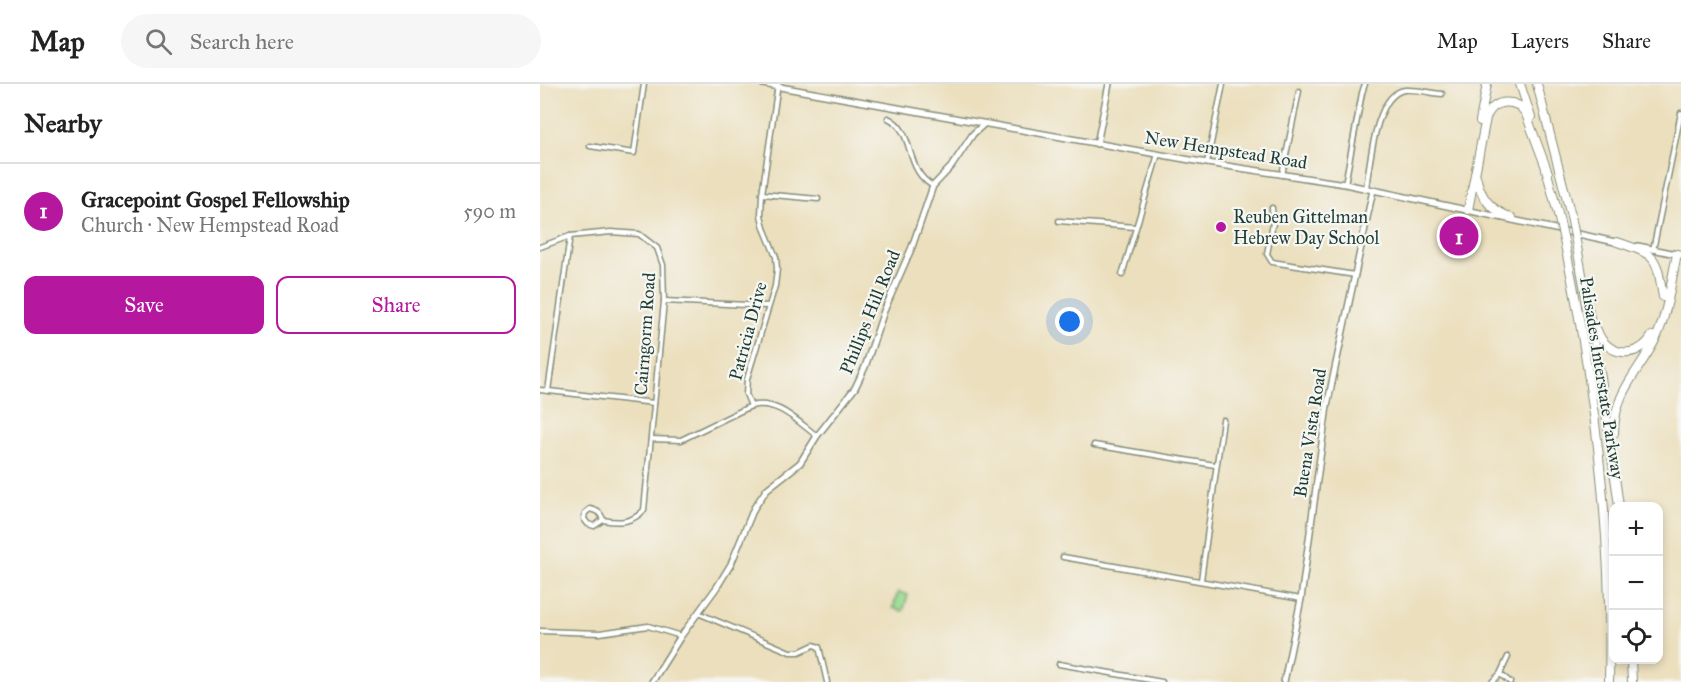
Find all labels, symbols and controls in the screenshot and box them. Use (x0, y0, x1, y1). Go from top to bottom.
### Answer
search box (121, 14, 541, 68)
text: Map (30, 24, 85, 59)
icon: search (142, 25, 175, 58)
text: Search here (190, 28, 294, 55)
text: Map (1437, 28, 1478, 54)
text: Layers (1511, 28, 1569, 54)
text: Share (1602, 28, 1651, 54)
text: Nearby (24, 107, 102, 139)
street label: New Hempstead Road (1143, 126, 1309, 174)
text: Gracepoint Gospel Fellowship (81, 186, 350, 213)
text: 1 (40, 199, 47, 223)
text: 590 m (463, 199, 516, 223)
place label: Reuben Gittelman Hebrew Day School (1233, 206, 1379, 249)
text: Church · New Hempstead Road (81, 213, 339, 237)
pin: 1 (1440, 214, 1478, 258)
marker: Reuben Gittelman Hebrew Day School (1214, 220, 1228, 234)
street label: Phillips Hill Road (835, 247, 905, 377)
street label: Cairngorm Road (630, 272, 661, 396)
street label: Palisades Interstate Parkway (1575, 275, 1629, 481)
button: Save (24, 276, 264, 334)
button: Share (276, 276, 516, 334)
street label: Patricia Drive (724, 279, 772, 383)
your location (1055, 307, 1084, 336)
street label: Buena Vista Road (1289, 367, 1331, 499)
map controls (1609, 502, 1663, 664)
button: + (1609, 502, 1663, 556)
button: − (1609, 556, 1663, 610)
button: locate (1609, 610, 1663, 664)

